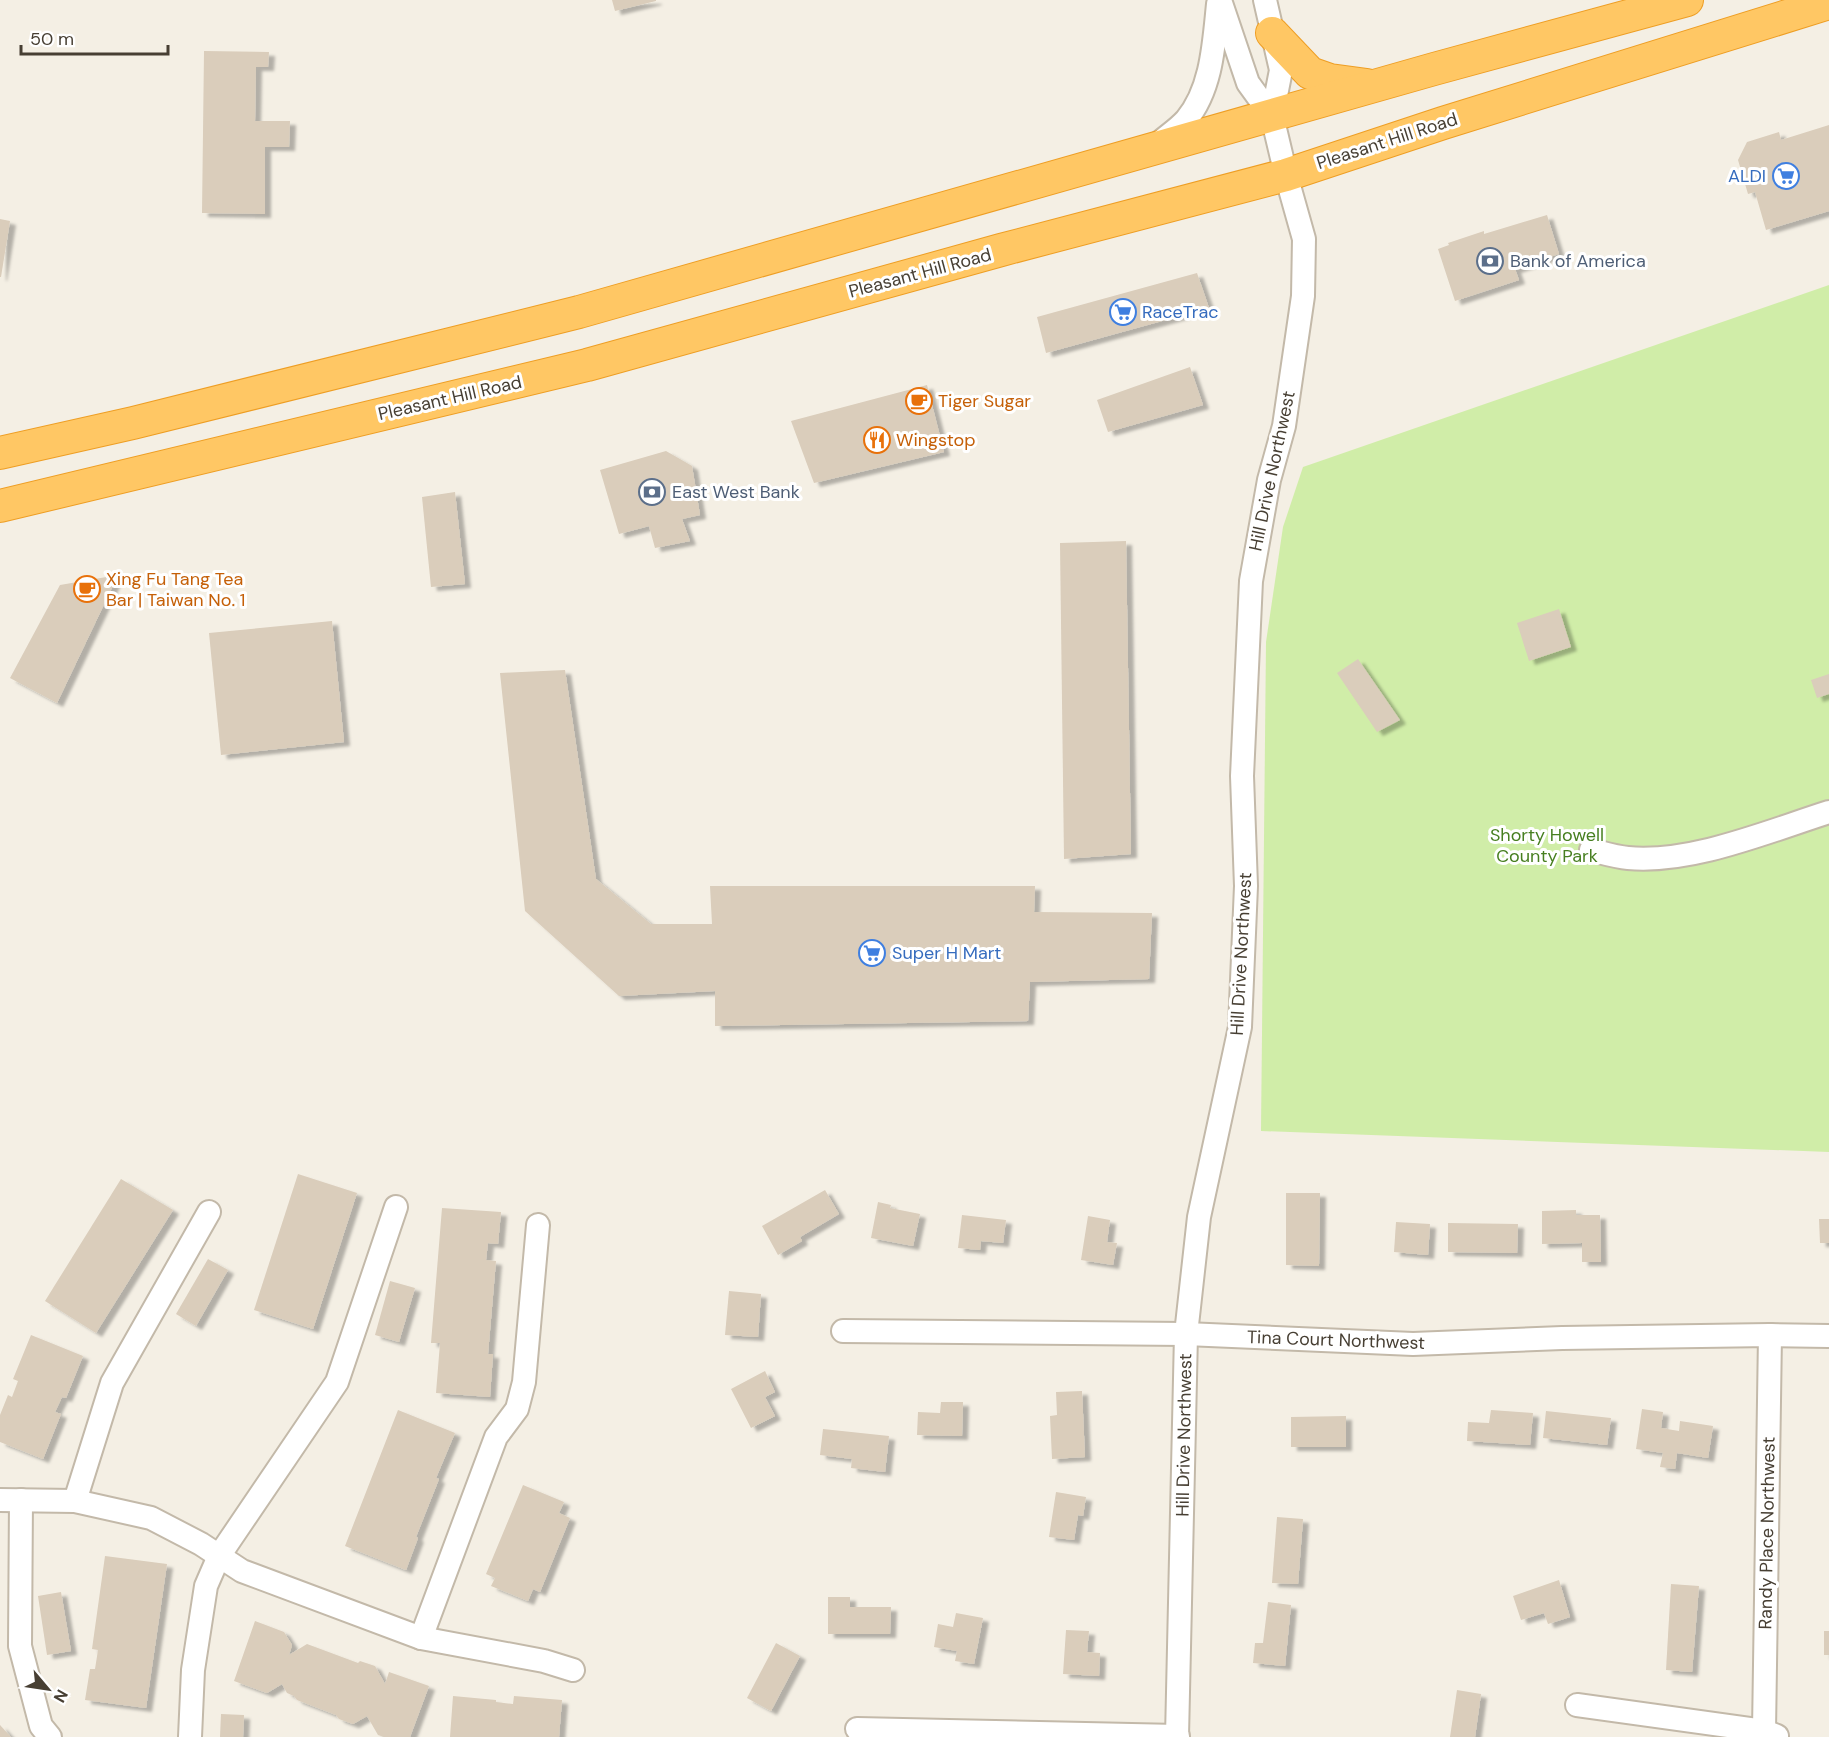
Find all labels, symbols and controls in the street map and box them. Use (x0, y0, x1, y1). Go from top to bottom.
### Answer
scale bar (21, 18, 168, 56)
text: 50 m (30, 27, 74, 51)
street label: Pleasant Hill Road (1313, 107, 1461, 175)
supermarket icon: ALDI (1771, 161, 1801, 191)
place label: ALDI (1728, 164, 1766, 188)
street label: Pleasant Hill Road (846, 242, 994, 304)
bank icon: Bank of America (1475, 246, 1505, 276)
place label: Bank of America (1510, 249, 1646, 273)
supermarket icon: RaceTrac (1108, 297, 1138, 327)
place label: RaceTrac (1142, 300, 1219, 324)
street label: Pleasant Hill Road (376, 370, 524, 426)
cafe icon: Tiger Sugar (904, 386, 934, 416)
place label: Tiger Sugar (938, 389, 1031, 413)
street label: Hill Drive Northwest (1243, 389, 1301, 553)
restaurant icon: Wingstop (862, 425, 892, 455)
place label: Wingstop (896, 428, 976, 452)
bank icon: East West Bank (637, 477, 667, 507)
place label: East West Bank (672, 480, 800, 504)
place label: Xing Fu Tang Tea Bar | Taiwan No. 1 (106, 567, 245, 612)
cafe icon: Xing Fu Tang Tea Bar | Taiwan No. 1 (72, 574, 102, 604)
park label: Shorty Howell County Park (1490, 823, 1604, 868)
street label: Hill Drive Northwest (1225, 872, 1257, 1036)
supermarket icon: Super H Mart (857, 938, 887, 968)
place label: Super H Mart (892, 941, 1001, 965)
street label: Tina Court Northwest (1247, 1325, 1425, 1355)
street label: Hill Drive Northwest (1171, 1353, 1197, 1517)
street label: Randy Place Northwest (1753, 1436, 1781, 1630)
north arrow (18, 1659, 78, 1719)
text: N (49, 1686, 73, 1706)

